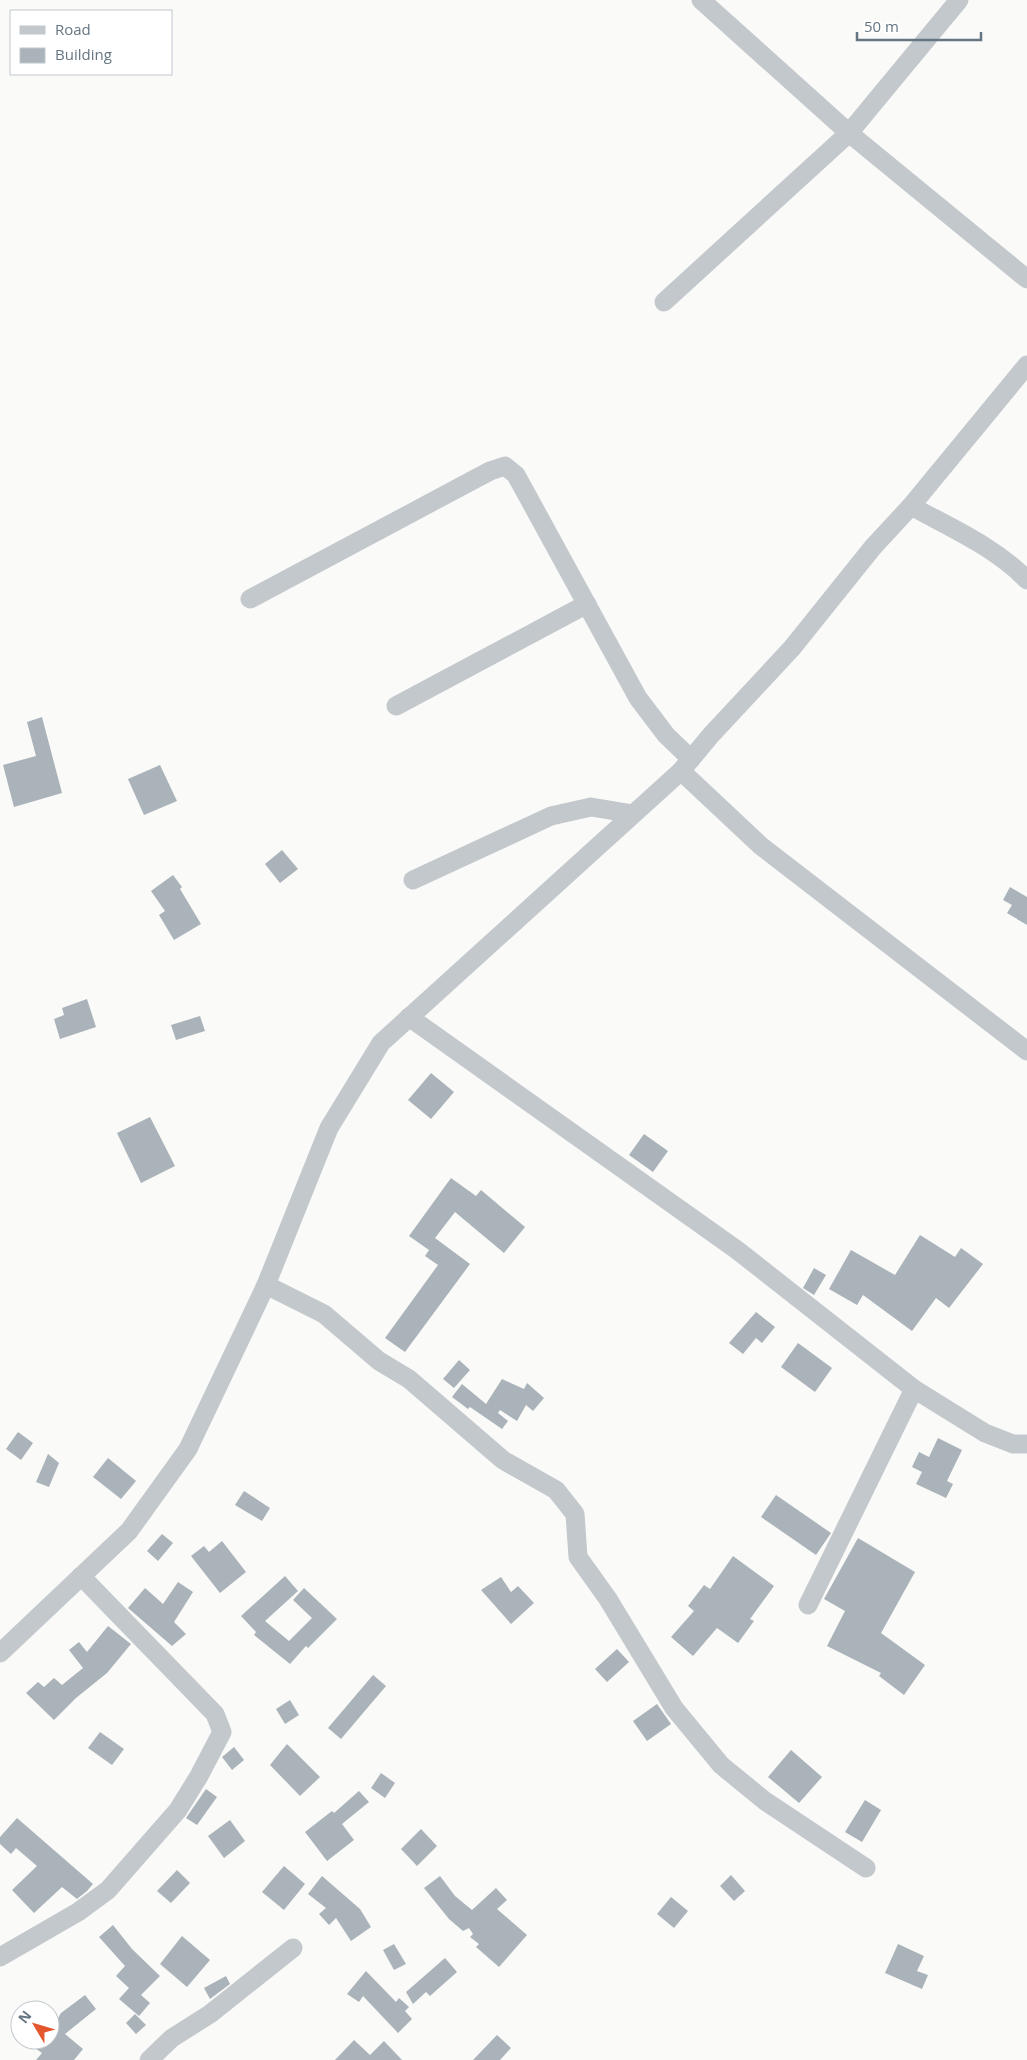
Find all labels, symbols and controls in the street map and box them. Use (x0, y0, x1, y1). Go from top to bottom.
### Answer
legend (10, 10, 172, 75)
scale bar (857, 10, 981, 42)
text: 50 m (864, 16, 899, 36)
text: Road (55, 19, 91, 39)
text: Building (55, 44, 112, 64)
north arrow (10, 2000, 60, 2050)
text: N (13, 2006, 35, 2027)

